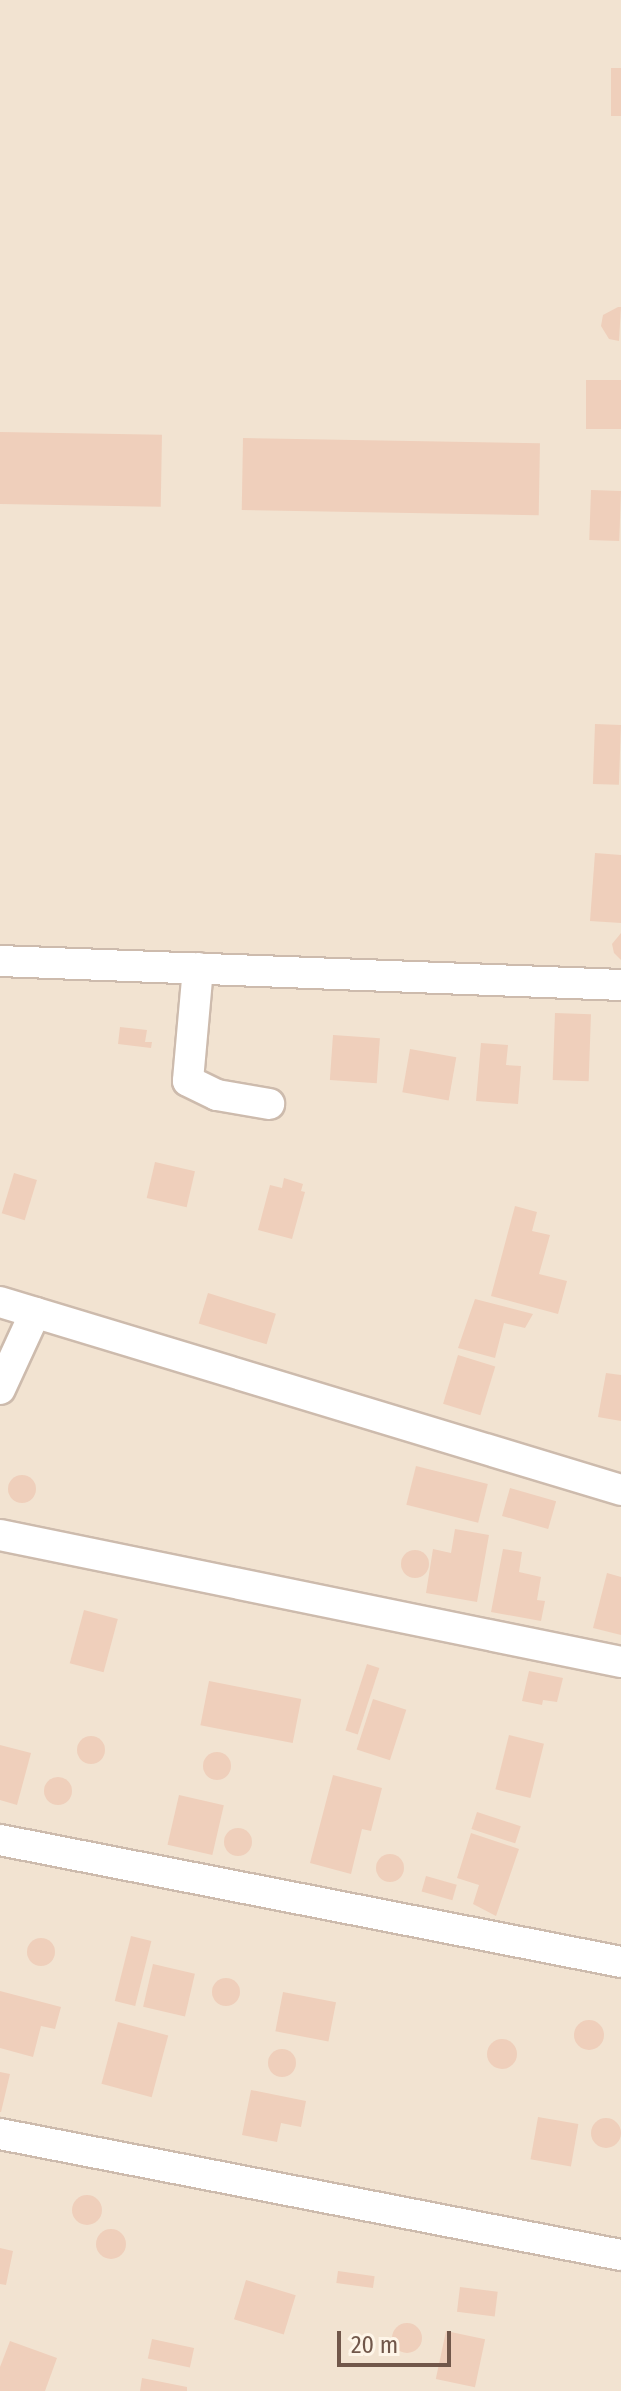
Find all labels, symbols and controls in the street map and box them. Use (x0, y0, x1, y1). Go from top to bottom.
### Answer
scale bar (341, 2315, 455, 2365)
text: 20 m (351, 2331, 398, 2359)

